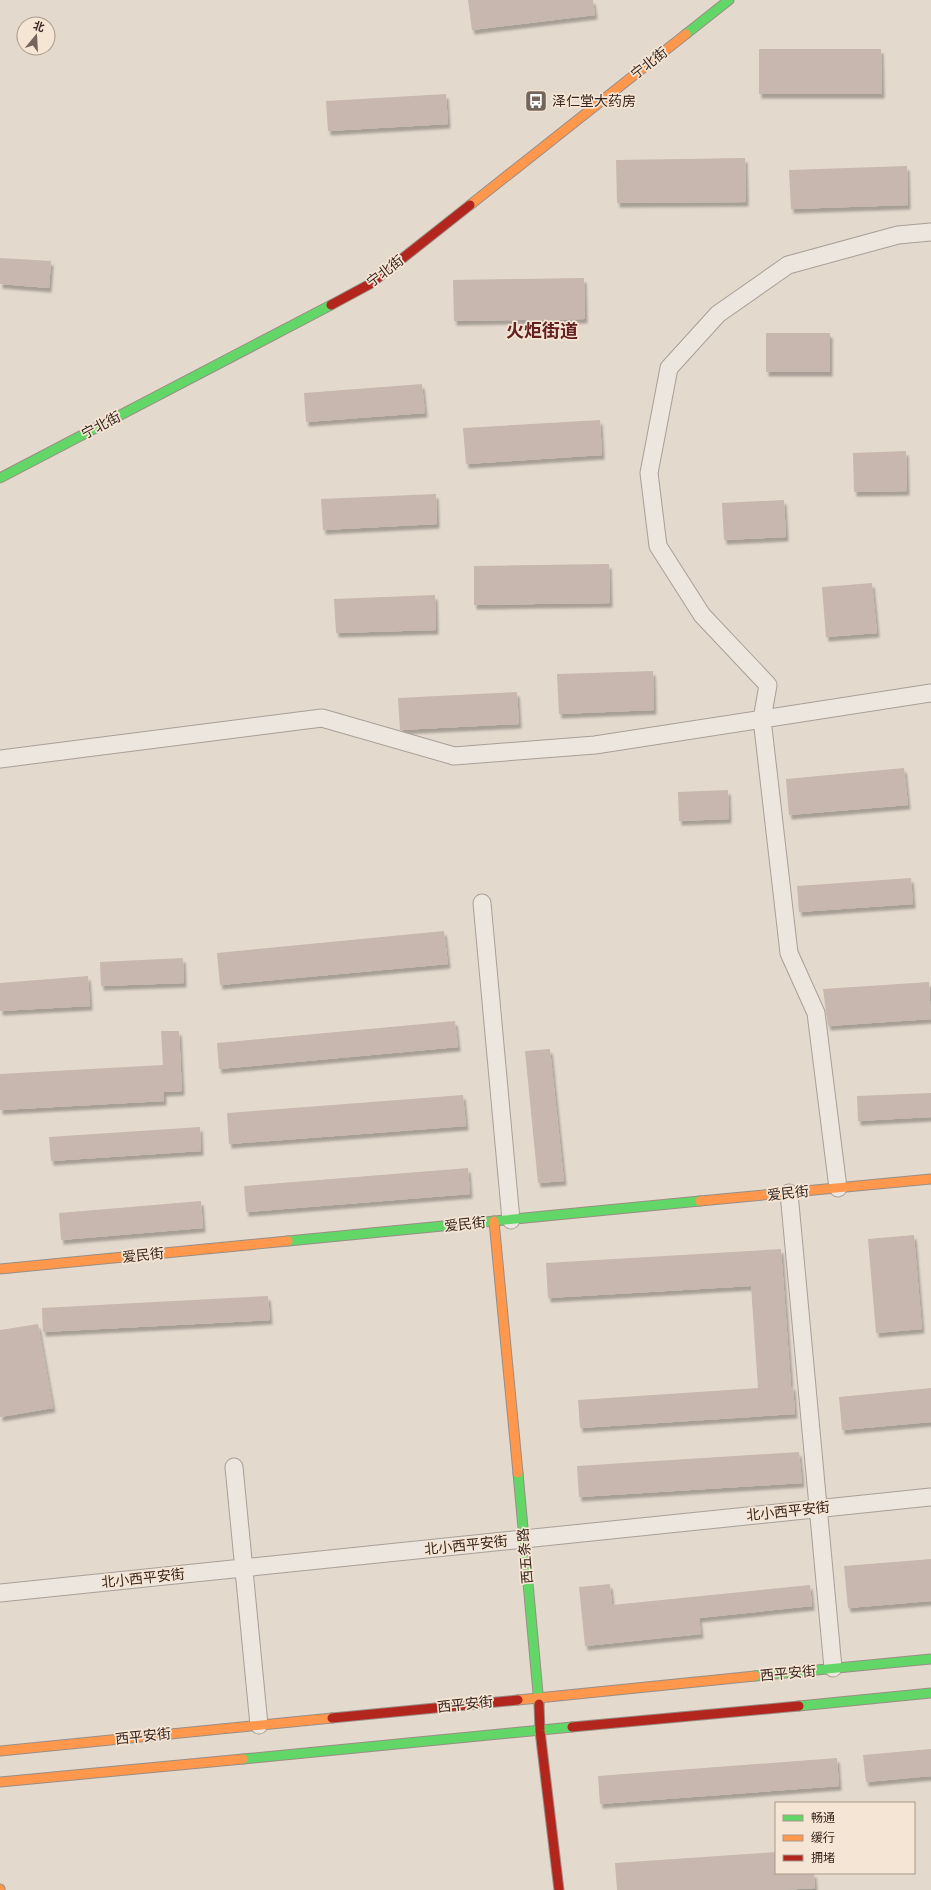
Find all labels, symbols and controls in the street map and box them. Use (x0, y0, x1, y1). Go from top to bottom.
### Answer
north arrow (16, 16, 56, 56)
text: 北 (31, 17, 47, 37)
street label: 宁北街 (626, 42, 672, 85)
bus stop icon: 泽仁堂大药房 (523, 88, 549, 114)
place label: 泽仁堂大药房 (552, 91, 636, 112)
street label: 宁北街 (362, 250, 408, 292)
district label: 火炬街道 (506, 318, 578, 345)
street label: 宁北街 (78, 406, 125, 445)
street label: 爱民街 (766, 1181, 810, 1206)
street label: 爱民街 (443, 1212, 487, 1237)
street label: 爱民街 (121, 1243, 165, 1268)
street label: 北小西平安街 (745, 1497, 831, 1526)
street label: 西五条路 (513, 1527, 538, 1585)
street label: 北小西平安街 (423, 1531, 509, 1560)
street label: 北小西平安街 (100, 1564, 186, 1593)
street label: 西平安街 (759, 1661, 817, 1686)
street label: 西平安街 (436, 1691, 494, 1718)
street label: 西平安街 (114, 1723, 172, 1750)
legend (775, 1802, 915, 1874)
text: 畅通 (811, 1809, 835, 1828)
text: 缓行 (811, 1829, 835, 1848)
text: 拥堵 (811, 1849, 835, 1868)

